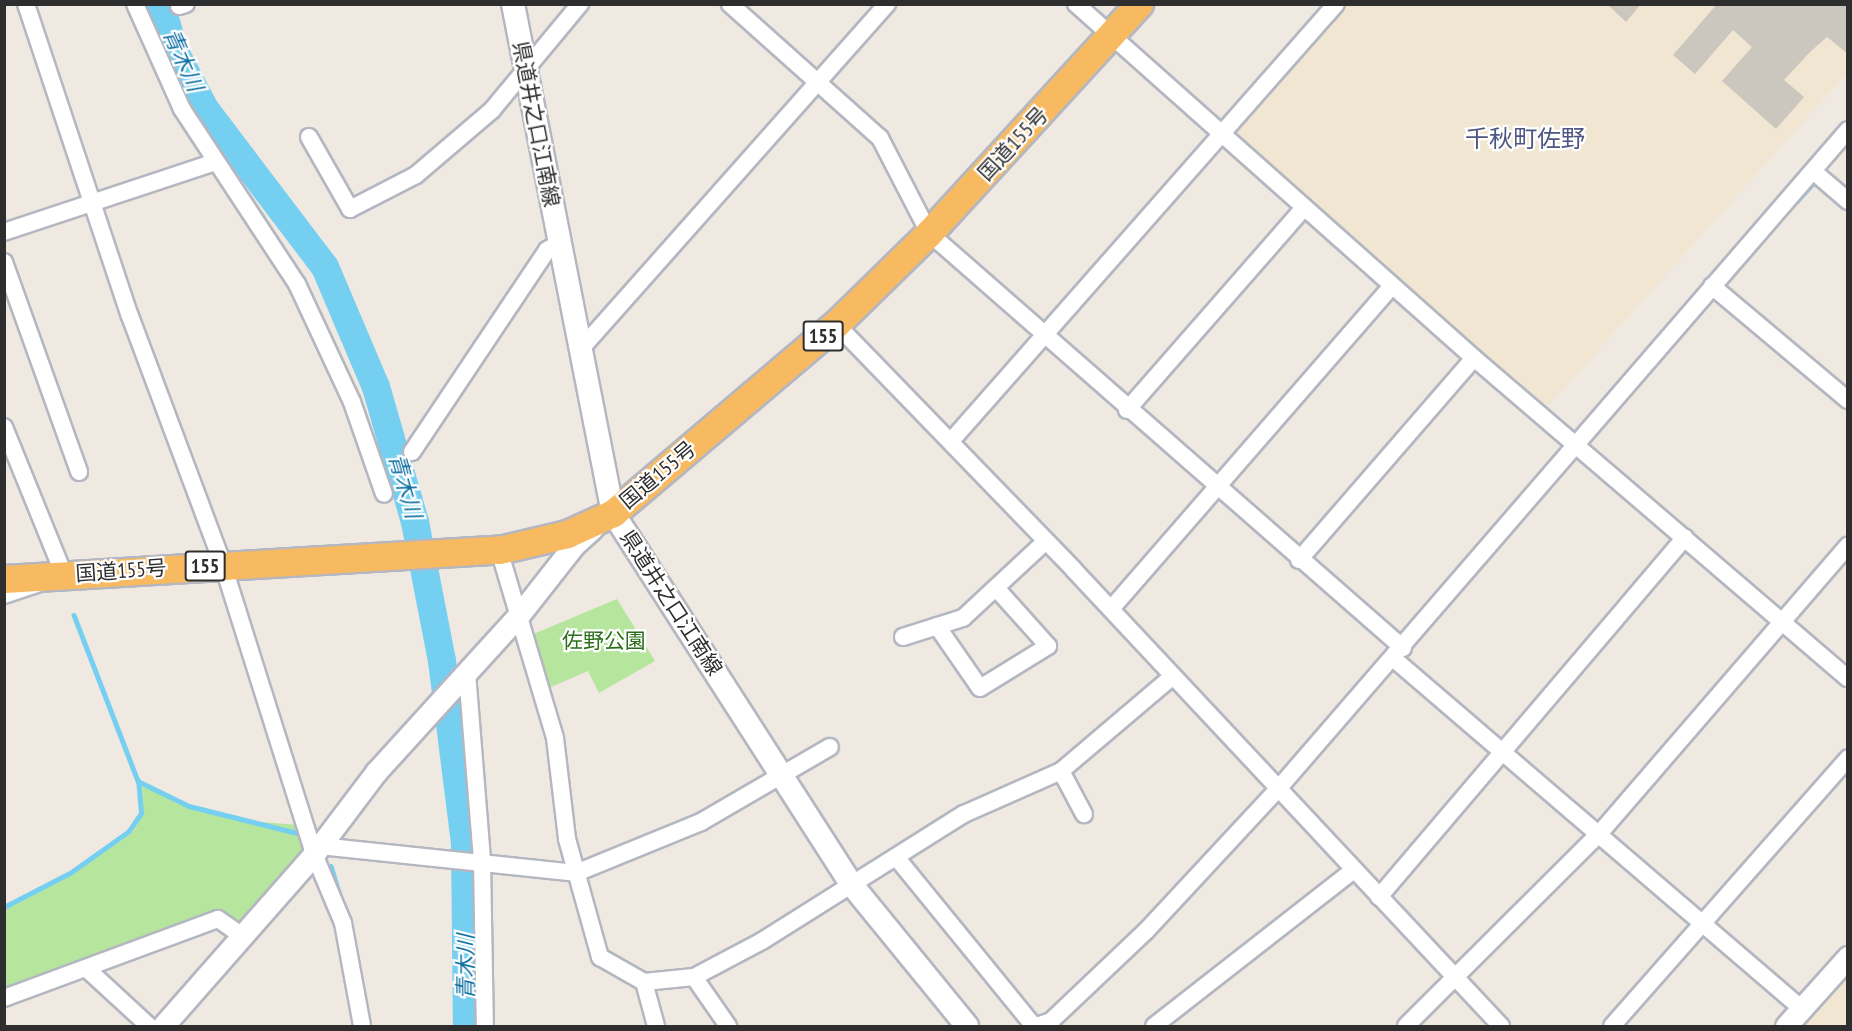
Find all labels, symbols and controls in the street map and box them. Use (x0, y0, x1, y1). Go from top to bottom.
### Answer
water label: 青木川 (158, 24, 208, 96)
street label: 県道井之口江南線 (508, 39, 564, 209)
street label: 国道155号 (973, 102, 1053, 186)
district label: 千秋町佐野 (1465, 125, 1585, 153)
road number: 155 (802, 319, 844, 353)
street label: 国道155号 (615, 436, 701, 514)
water label: 青木川 (383, 451, 427, 521)
street label: 県道井之口江南線 (615, 526, 727, 680)
road number: 155 (184, 549, 226, 583)
street label: 国道155号 (75, 555, 167, 587)
park label: 佐野公園 (562, 628, 646, 654)
water label: 青木川 (453, 934, 479, 1000)

